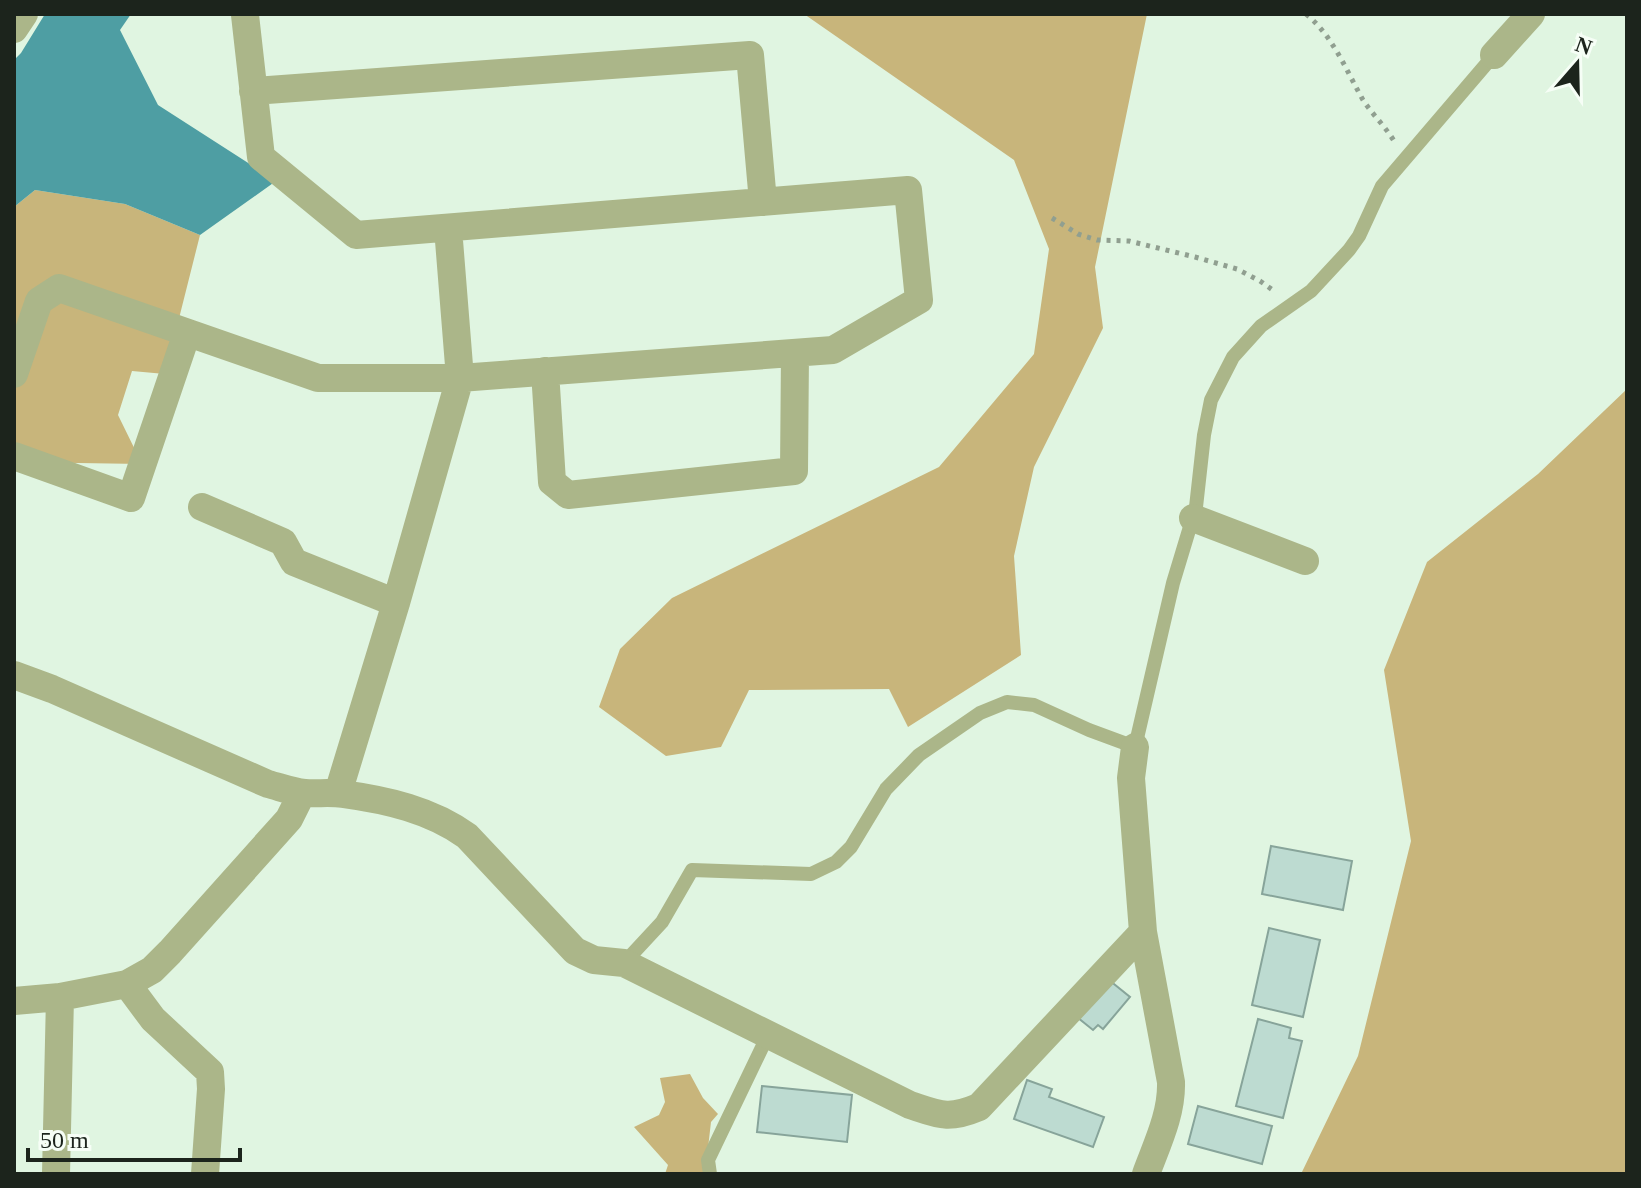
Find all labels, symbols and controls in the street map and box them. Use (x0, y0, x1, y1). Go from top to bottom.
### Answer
north arrow (1537, 24, 1617, 104)
text: N (1572, 31, 1596, 60)
scale bar (28, 1112, 240, 1162)
text: 50 m (40, 1127, 89, 1153)

